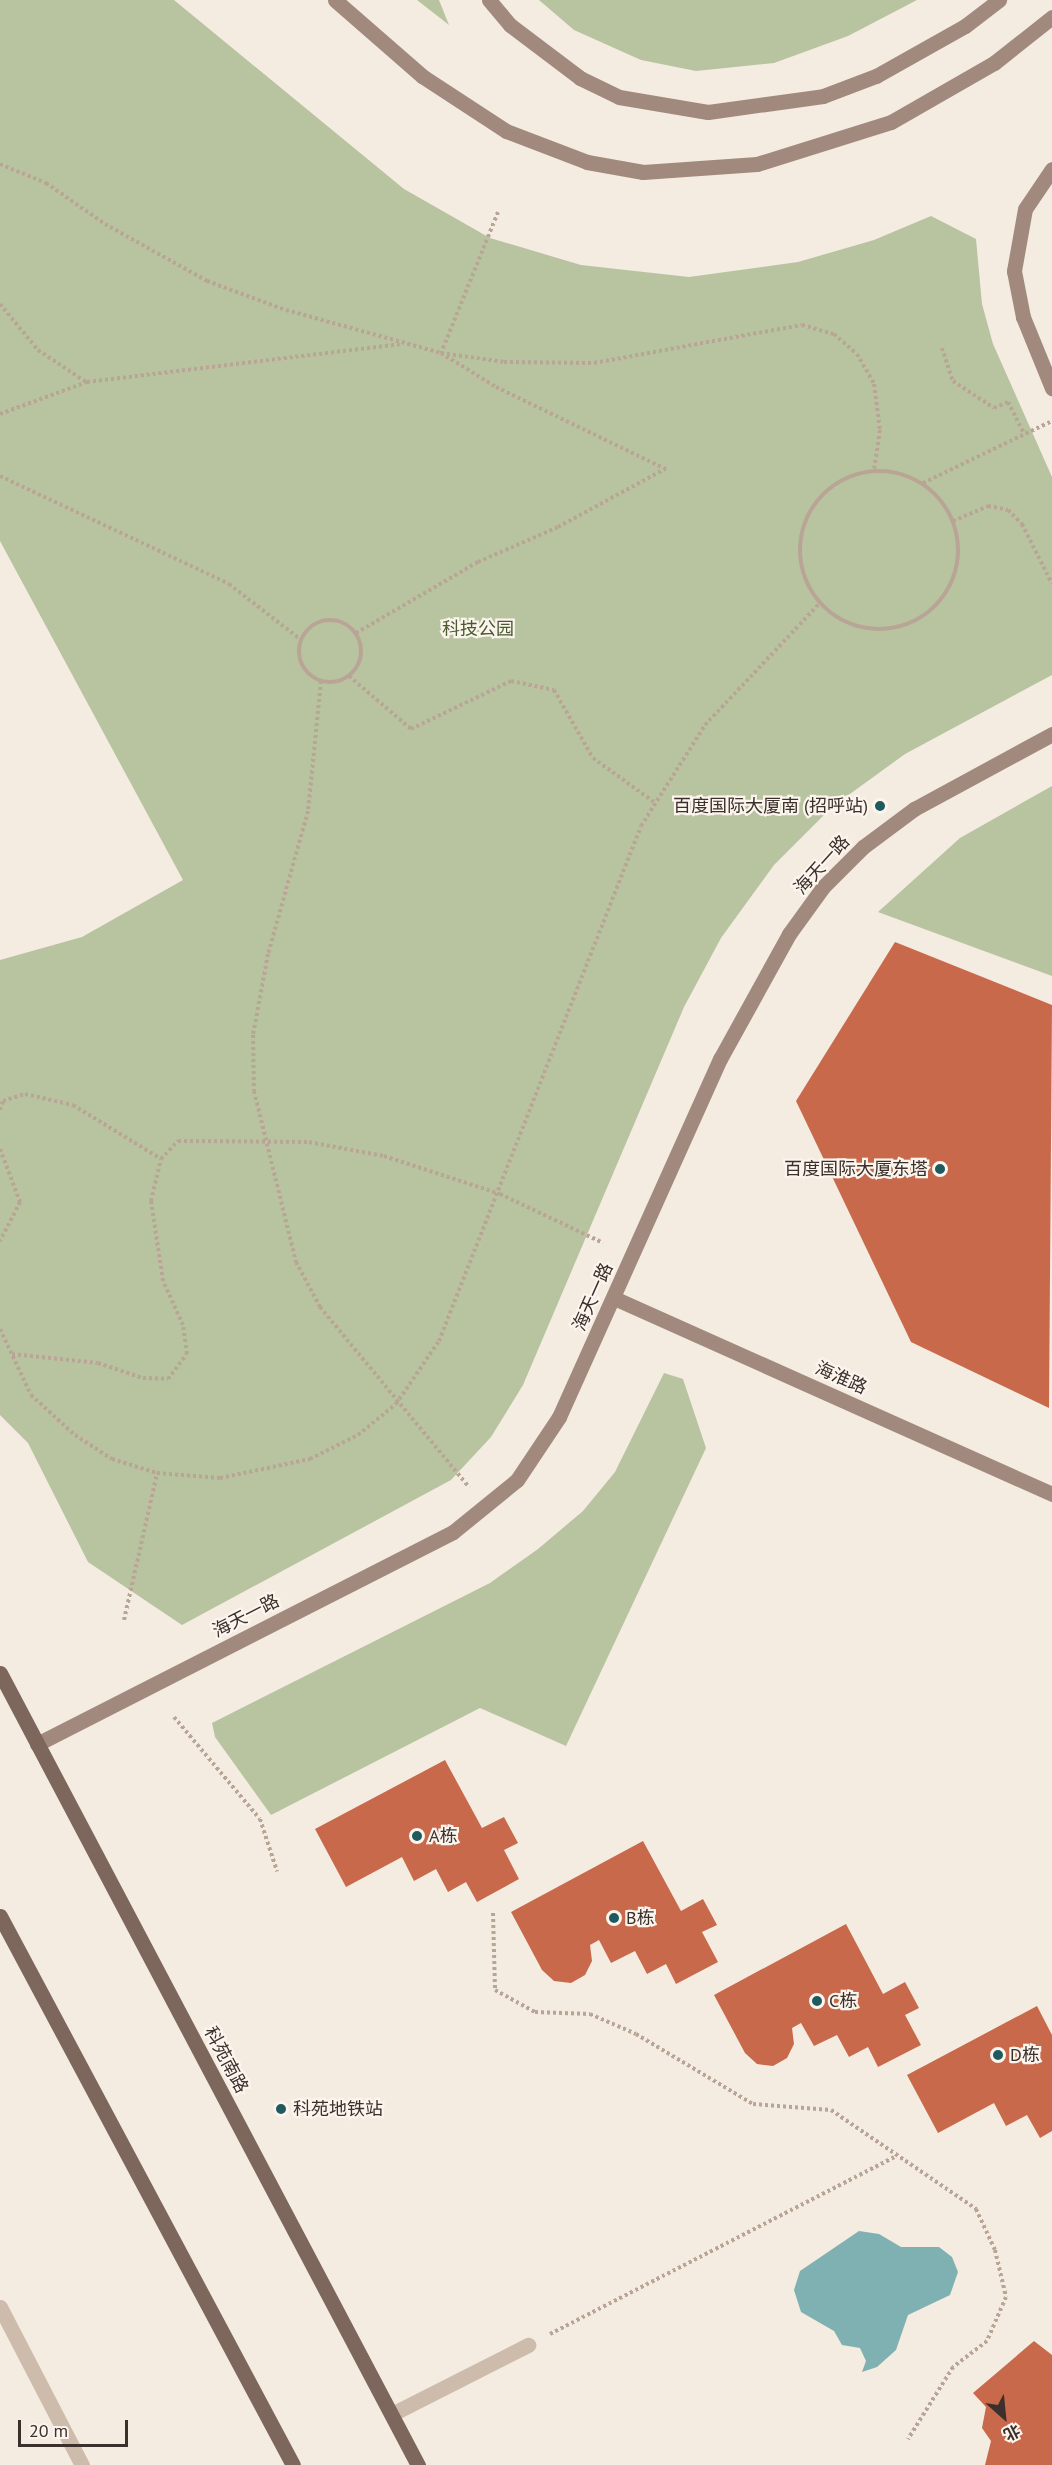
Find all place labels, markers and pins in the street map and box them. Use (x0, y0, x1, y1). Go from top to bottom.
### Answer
place label: 百度国际大厦南 (招呼站) (673, 795, 868, 817)
marker: 百度国际大厦南 (招呼站) (873, 799, 887, 813)
place label: 百度国际大厦东塔 (784, 1158, 928, 1180)
marker: 百度国际大厦东塔 (933, 1162, 947, 1176)
place label: A栋 (429, 1825, 458, 1847)
marker: A栋 (410, 1829, 424, 1843)
place label: B栋 (626, 1907, 655, 1929)
marker: B栋 (607, 1911, 621, 1925)
place label: C栋 (829, 1990, 857, 2012)
marker: C栋 (810, 1994, 824, 2008)
place label: D栋 (1010, 2044, 1040, 2066)
marker: D栋 (991, 2048, 1005, 2062)
place label: 科苑地铁站 (293, 2098, 383, 2120)
marker: 科苑地铁站 (274, 2102, 288, 2116)

